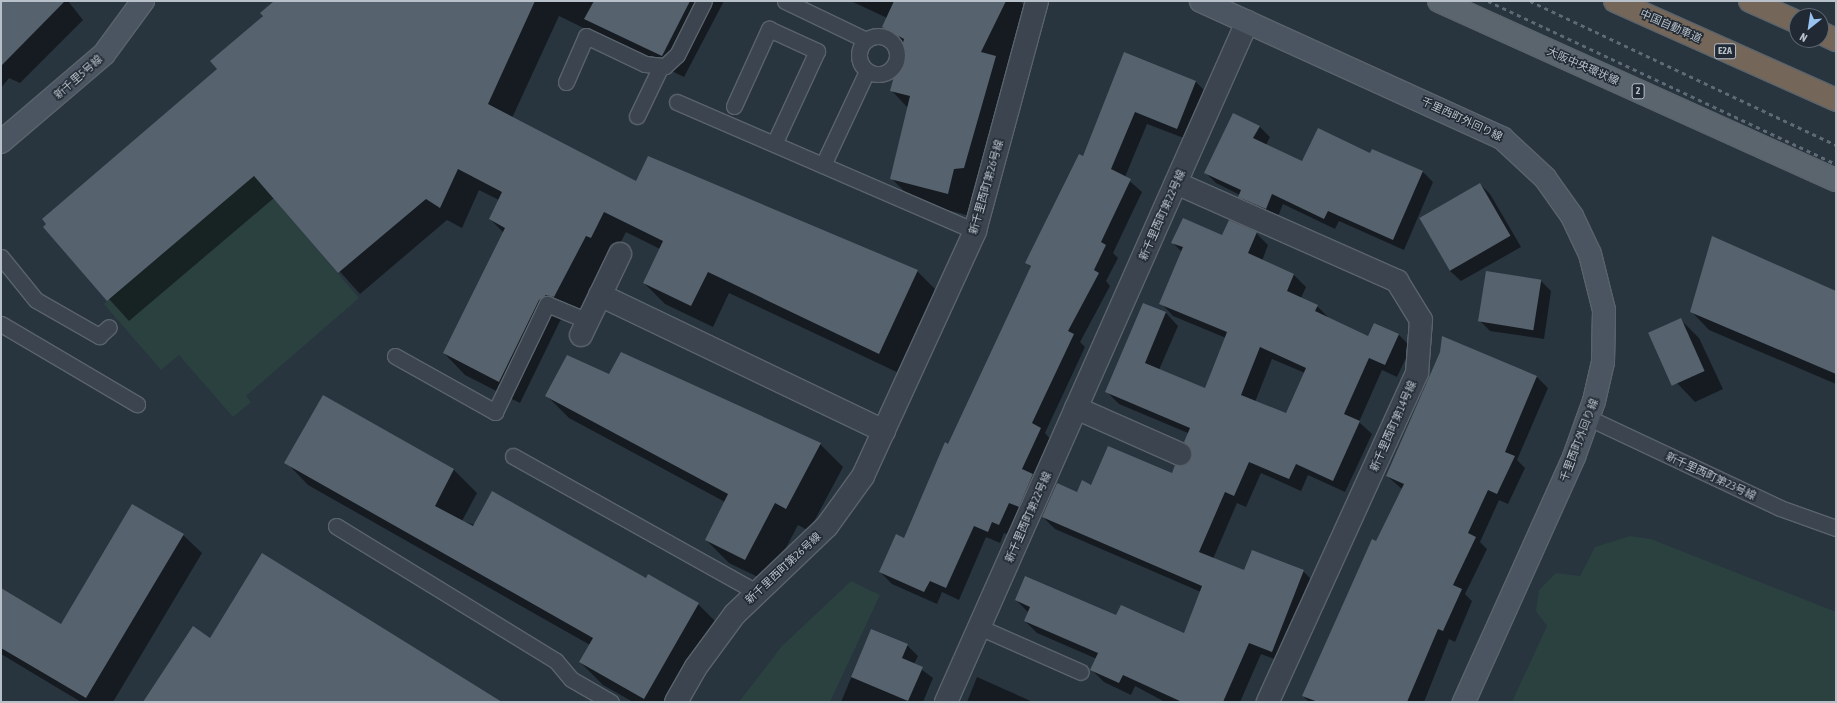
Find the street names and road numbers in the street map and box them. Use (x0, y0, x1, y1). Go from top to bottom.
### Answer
street label: 中国自動車道 (1638, 7, 1704, 45)
road number: E2A (1714, 43, 1736, 59)
street label: 大阪中央環状線 (1545, 44, 1621, 88)
street label: 新千里5号線 (51, 52, 105, 102)
road number: 2 (1631, 83, 1645, 99)
street label: 千里西町外回り線 (1419, 94, 1505, 144)
street label: 新千里西町第26号線 (966, 138, 1006, 236)
street label: 新千里西町第22号線 (1136, 167, 1188, 263)
street label: 新千里西町第14号線 (1367, 378, 1419, 474)
street label: 千里西町外回り線 (1557, 397, 1601, 483)
street label: 新千里西町第23号線 (1664, 449, 1758, 503)
street label: 新千里西町第22号線 (1002, 469, 1054, 565)
street label: 新千里西町第26号線 (743, 530, 823, 606)

